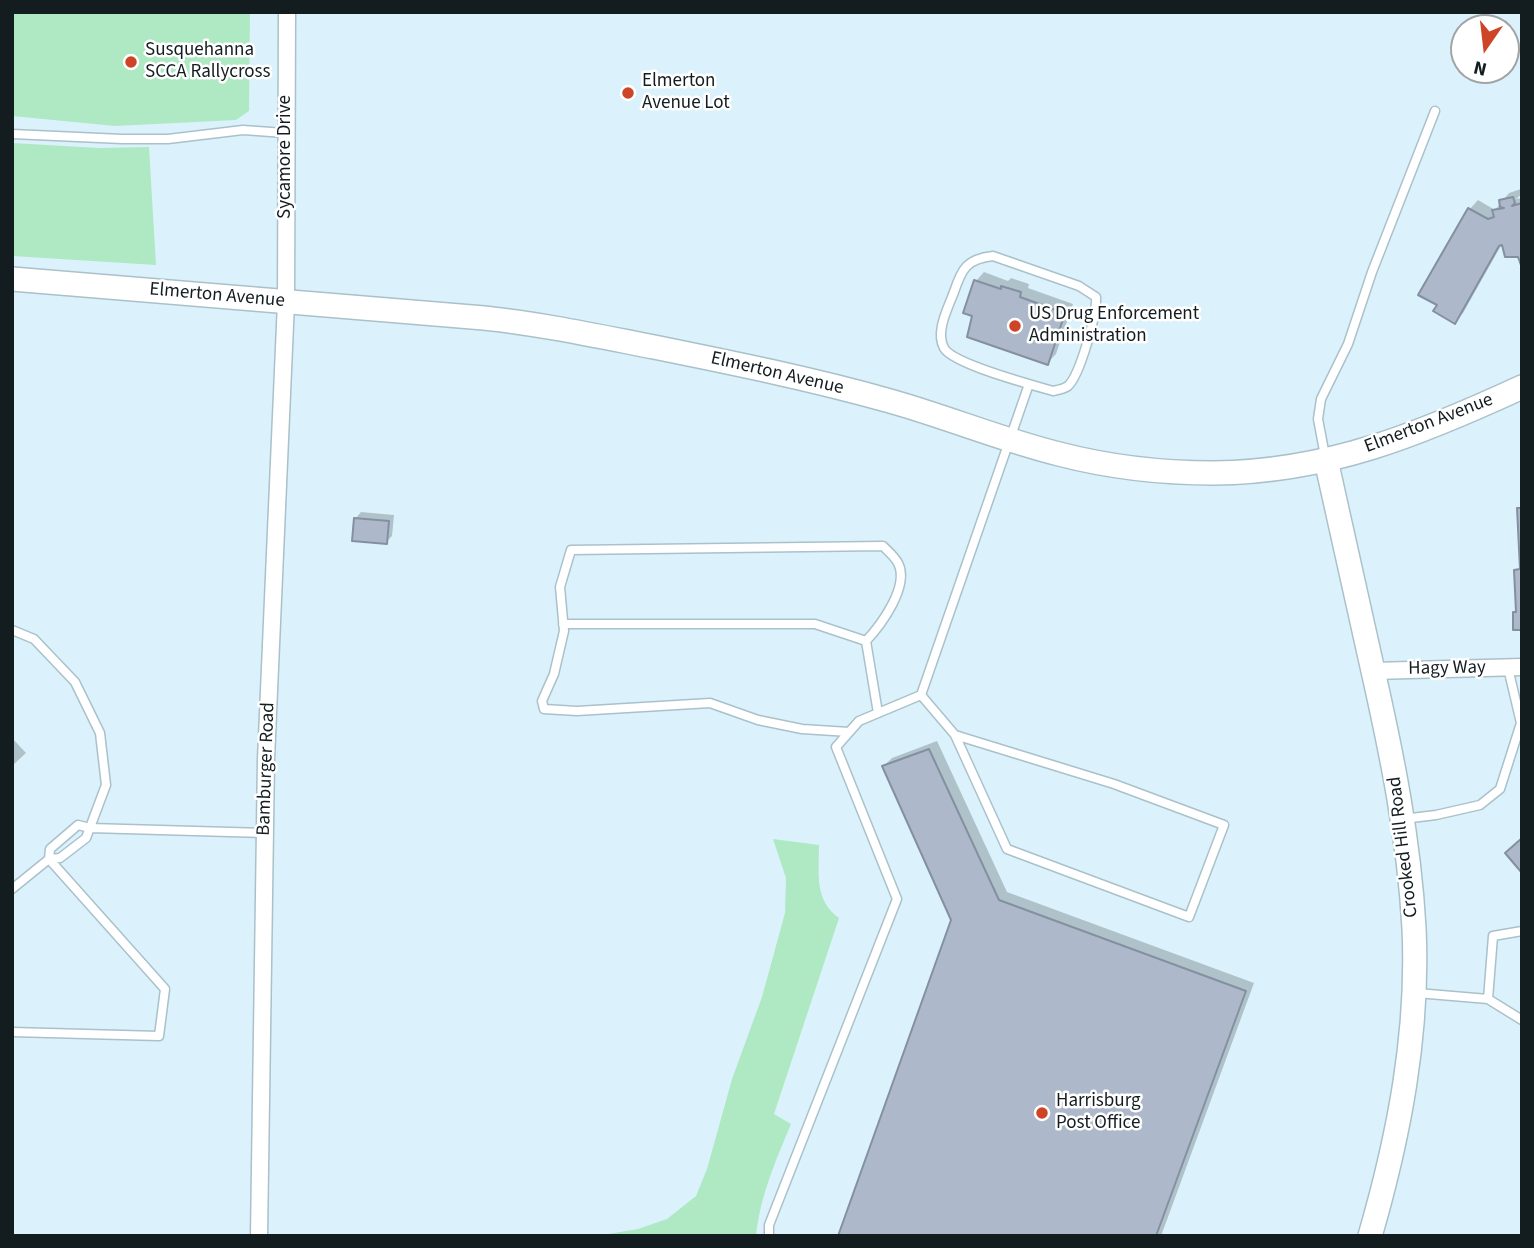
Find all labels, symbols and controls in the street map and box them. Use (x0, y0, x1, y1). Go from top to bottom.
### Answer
north arrow (1450, 14, 1520, 84)
place label: Susquehanna SCCA Rallycross (145, 40, 270, 84)
text: N (1471, 53, 1490, 83)
marker: Susquehanna SCCA Rallycross (123, 54, 139, 70)
place label: Elmerton Avenue Lot (642, 71, 730, 115)
marker: Elmerton Avenue Lot (620, 85, 636, 101)
street label: Sycamore Drive (275, 95, 297, 219)
street label: Elmerton Avenue (148, 279, 286, 313)
place label: US Drug Enforcement Administration (1029, 304, 1199, 348)
marker: US Drug Enforcement Administration (1007, 318, 1023, 334)
street label: Elmerton Avenue (708, 348, 846, 400)
street label: Elmerton Avenue (1362, 389, 1496, 459)
street label: Hagy Way (1408, 657, 1486, 681)
street label: Bamburger Road (253, 702, 281, 836)
street label: Crooked Hill Road (1384, 775, 1424, 919)
place label: Harrisburg Post Office (1056, 1091, 1141, 1135)
marker: Harrisburg Post Office (1034, 1105, 1050, 1121)

